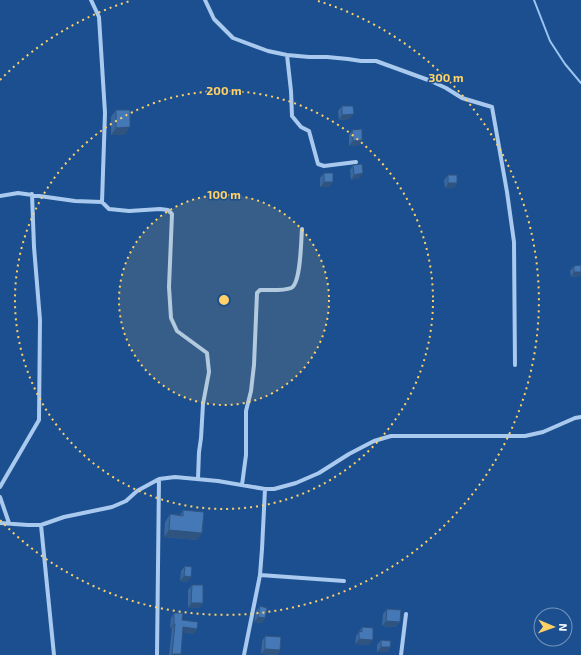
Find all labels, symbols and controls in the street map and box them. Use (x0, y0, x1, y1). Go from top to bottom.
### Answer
text: 300 m (428, 70, 464, 84)
text: 200 m (206, 83, 242, 97)
text: 100 m (207, 187, 241, 201)
centre of rings (217, 293, 231, 307)
north arrow (533, 607, 573, 647)
text: N (557, 623, 570, 632)

